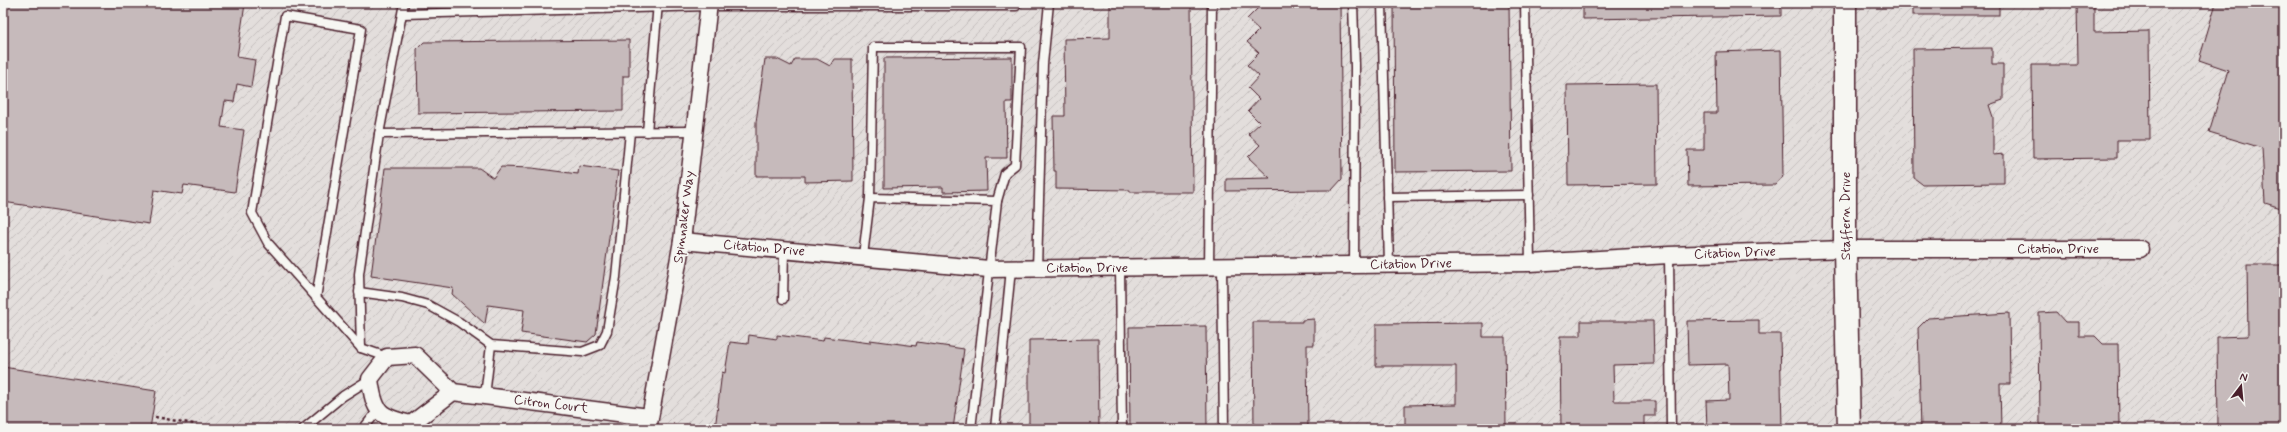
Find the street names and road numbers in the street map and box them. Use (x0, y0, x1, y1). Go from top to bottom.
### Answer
street label: Spinnaker Way (669, 170, 699, 264)
street label: Staffern Drive (1837, 172, 1855, 260)
street label: Citation Drive (722, 235, 806, 261)
street label: Citation Drive (2017, 240, 2099, 258)
street label: Citation Drive (1694, 243, 1776, 263)
street label: Citation Drive (1370, 254, 1452, 274)
street label: Citation Drive (1046, 259, 1128, 277)
street label: Citron Court (513, 391, 590, 418)

